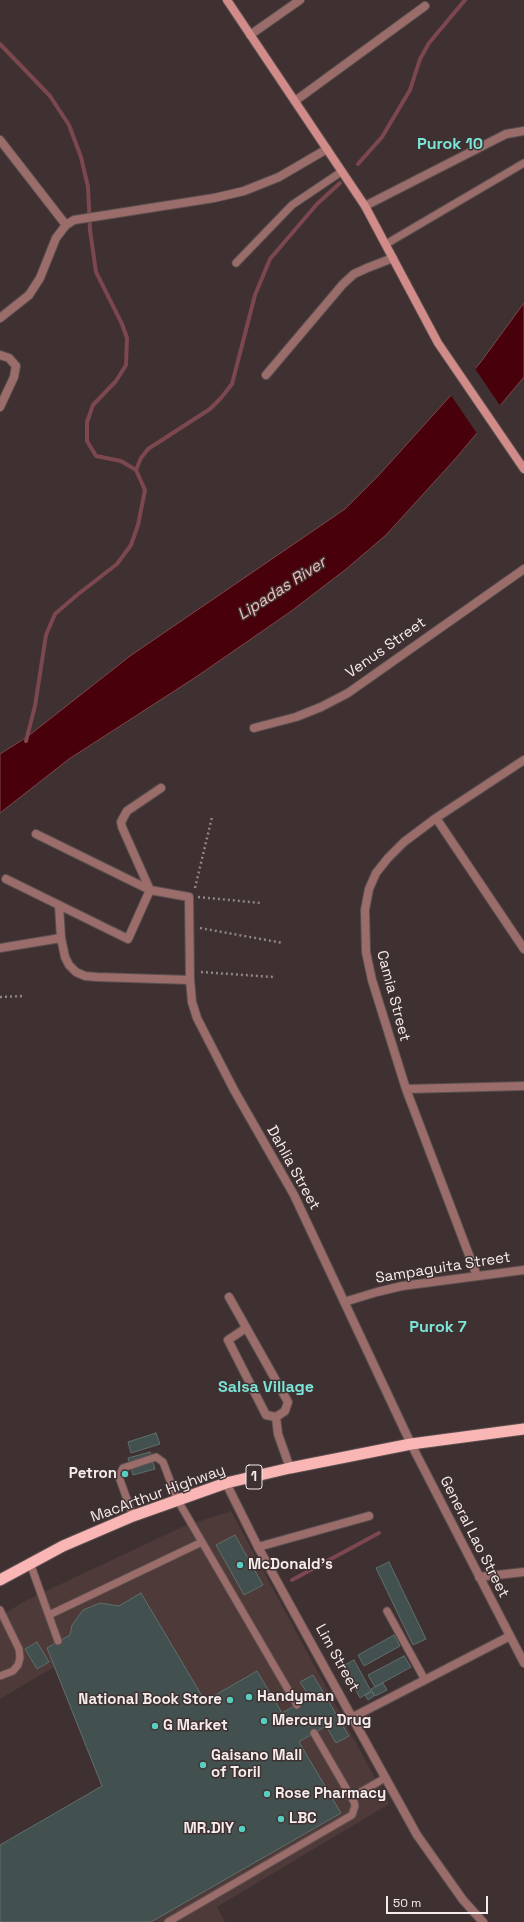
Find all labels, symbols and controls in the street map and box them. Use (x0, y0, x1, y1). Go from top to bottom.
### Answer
district label: Purok 10 (417, 135, 483, 155)
water label: Lipadas River (234, 553, 330, 625)
street label: Venus Street (343, 614, 429, 682)
street label: Camia Street (372, 949, 414, 1043)
street label: Dahlia Street (262, 1123, 324, 1213)
street label: Sampaguita Street (374, 1248, 512, 1288)
district label: Purok 7 (409, 1318, 467, 1338)
district label: Salsa Village (218, 1378, 314, 1398)
street label: MacArthur Highway (88, 1461, 228, 1527)
place label: Petron (69, 1465, 117, 1483)
road number: 1 (246, 1465, 262, 1489)
marker: Petron (120, 1469, 130, 1479)
street label: General Lao Street (436, 1473, 512, 1601)
place label: McDonald's (248, 1556, 333, 1574)
marker: McDonald's (235, 1560, 245, 1570)
street label: Lim Street (311, 1621, 363, 1695)
place label: Handyman (257, 1688, 334, 1706)
place label: National Book Store (78, 1691, 222, 1709)
marker: Handyman (244, 1692, 254, 1702)
marker: National Book Store (225, 1695, 235, 1705)
place label: Mercury Drug (272, 1712, 371, 1730)
marker: Mercury Drug (259, 1716, 269, 1726)
place label: G Market (163, 1717, 228, 1735)
marker: G Market (150, 1721, 160, 1731)
place label: Gaisano Mall of Toril (211, 1747, 302, 1782)
marker: Gaisano Mall of Toril (198, 1760, 208, 1770)
place label: Rose Pharmacy (275, 1785, 386, 1803)
marker: Rose Pharmacy (262, 1789, 272, 1799)
place label: LBC (289, 1810, 317, 1828)
marker: LBC (276, 1814, 286, 1824)
place label: MR.DIY (184, 1820, 234, 1838)
marker: MR.DIY (237, 1824, 247, 1834)
scale bar (388, 1888, 490, 1914)
text: 50 m (393, 1895, 421, 1911)

